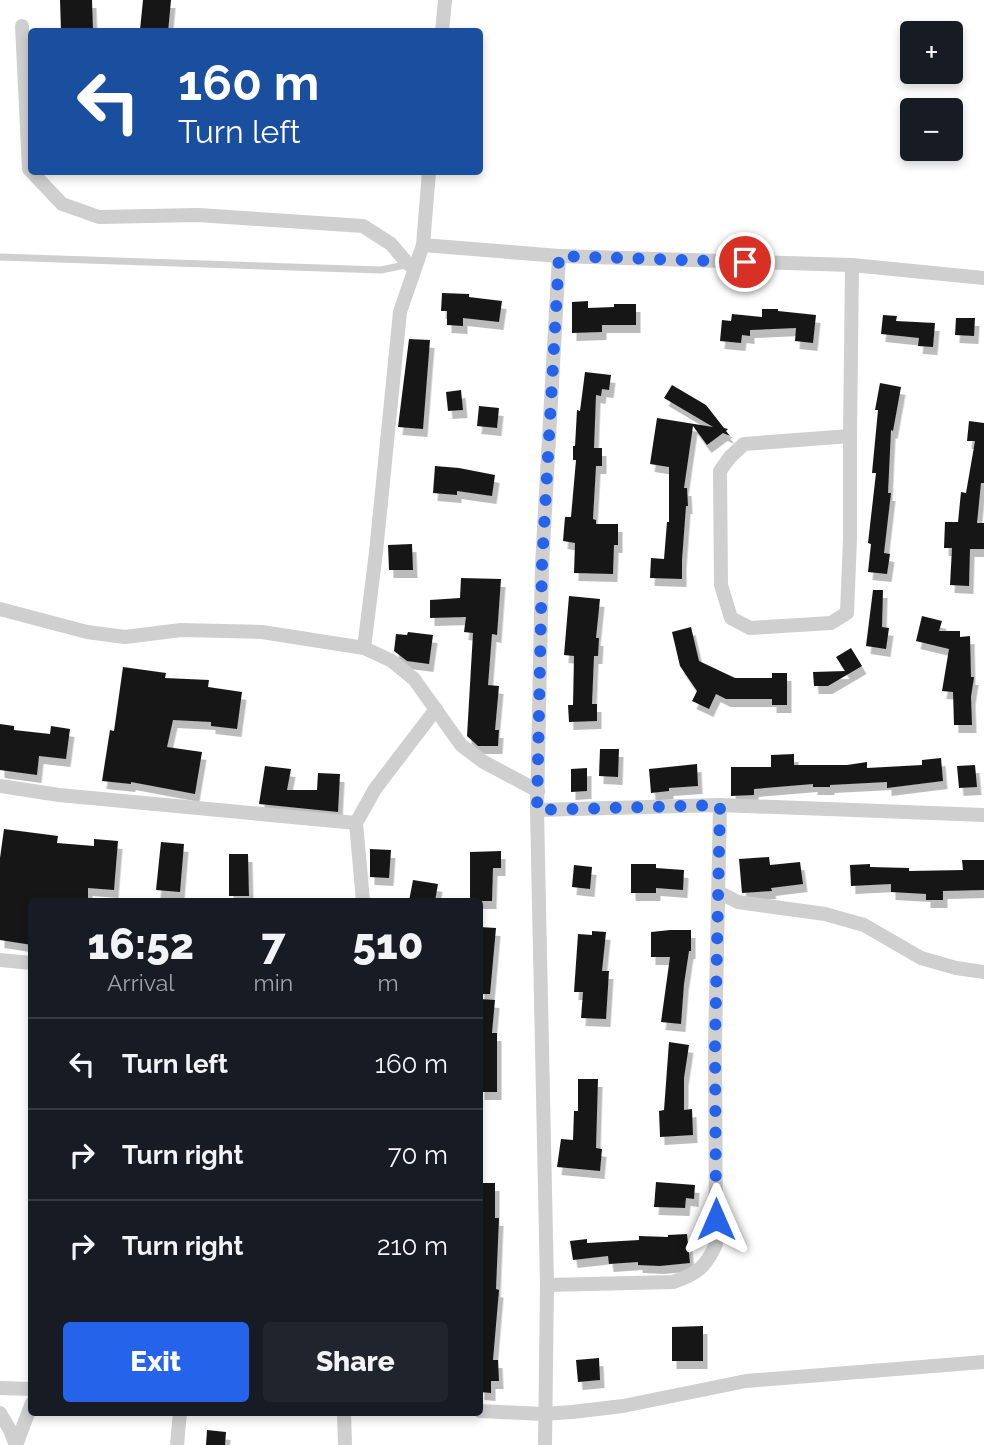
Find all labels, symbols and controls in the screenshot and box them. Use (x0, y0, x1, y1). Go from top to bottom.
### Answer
map controls (900, 21, 963, 161)
button: + (900, 21, 963, 84)
text: 160 m (178, 54, 319, 111)
icon: left (63, 56, 154, 147)
button: − (900, 98, 963, 161)
text: Turn left (178, 113, 300, 150)
pin (715, 232, 775, 292)
icon: arrive (726, 243, 764, 281)
text: 16:52 (87, 920, 194, 969)
text: 7 (261, 920, 285, 969)
text: 510 (353, 920, 424, 969)
text: Arrival (107, 969, 174, 996)
text: min (254, 969, 293, 996)
text: m (377, 969, 399, 996)
icon: left (63, 1045, 101, 1083)
text: Turn left (122, 1049, 228, 1079)
text: 160 m (375, 1049, 448, 1079)
icon: right (63, 1136, 101, 1174)
text: Turn right (122, 1140, 243, 1170)
text: 70 m (388, 1140, 448, 1170)
position arrow (679, 1182, 753, 1256)
icon: right (63, 1227, 101, 1265)
text: Turn right (122, 1231, 243, 1261)
text: 210 m (377, 1231, 448, 1261)
button: Exit (63, 1322, 249, 1402)
button: Share (263, 1322, 448, 1402)

